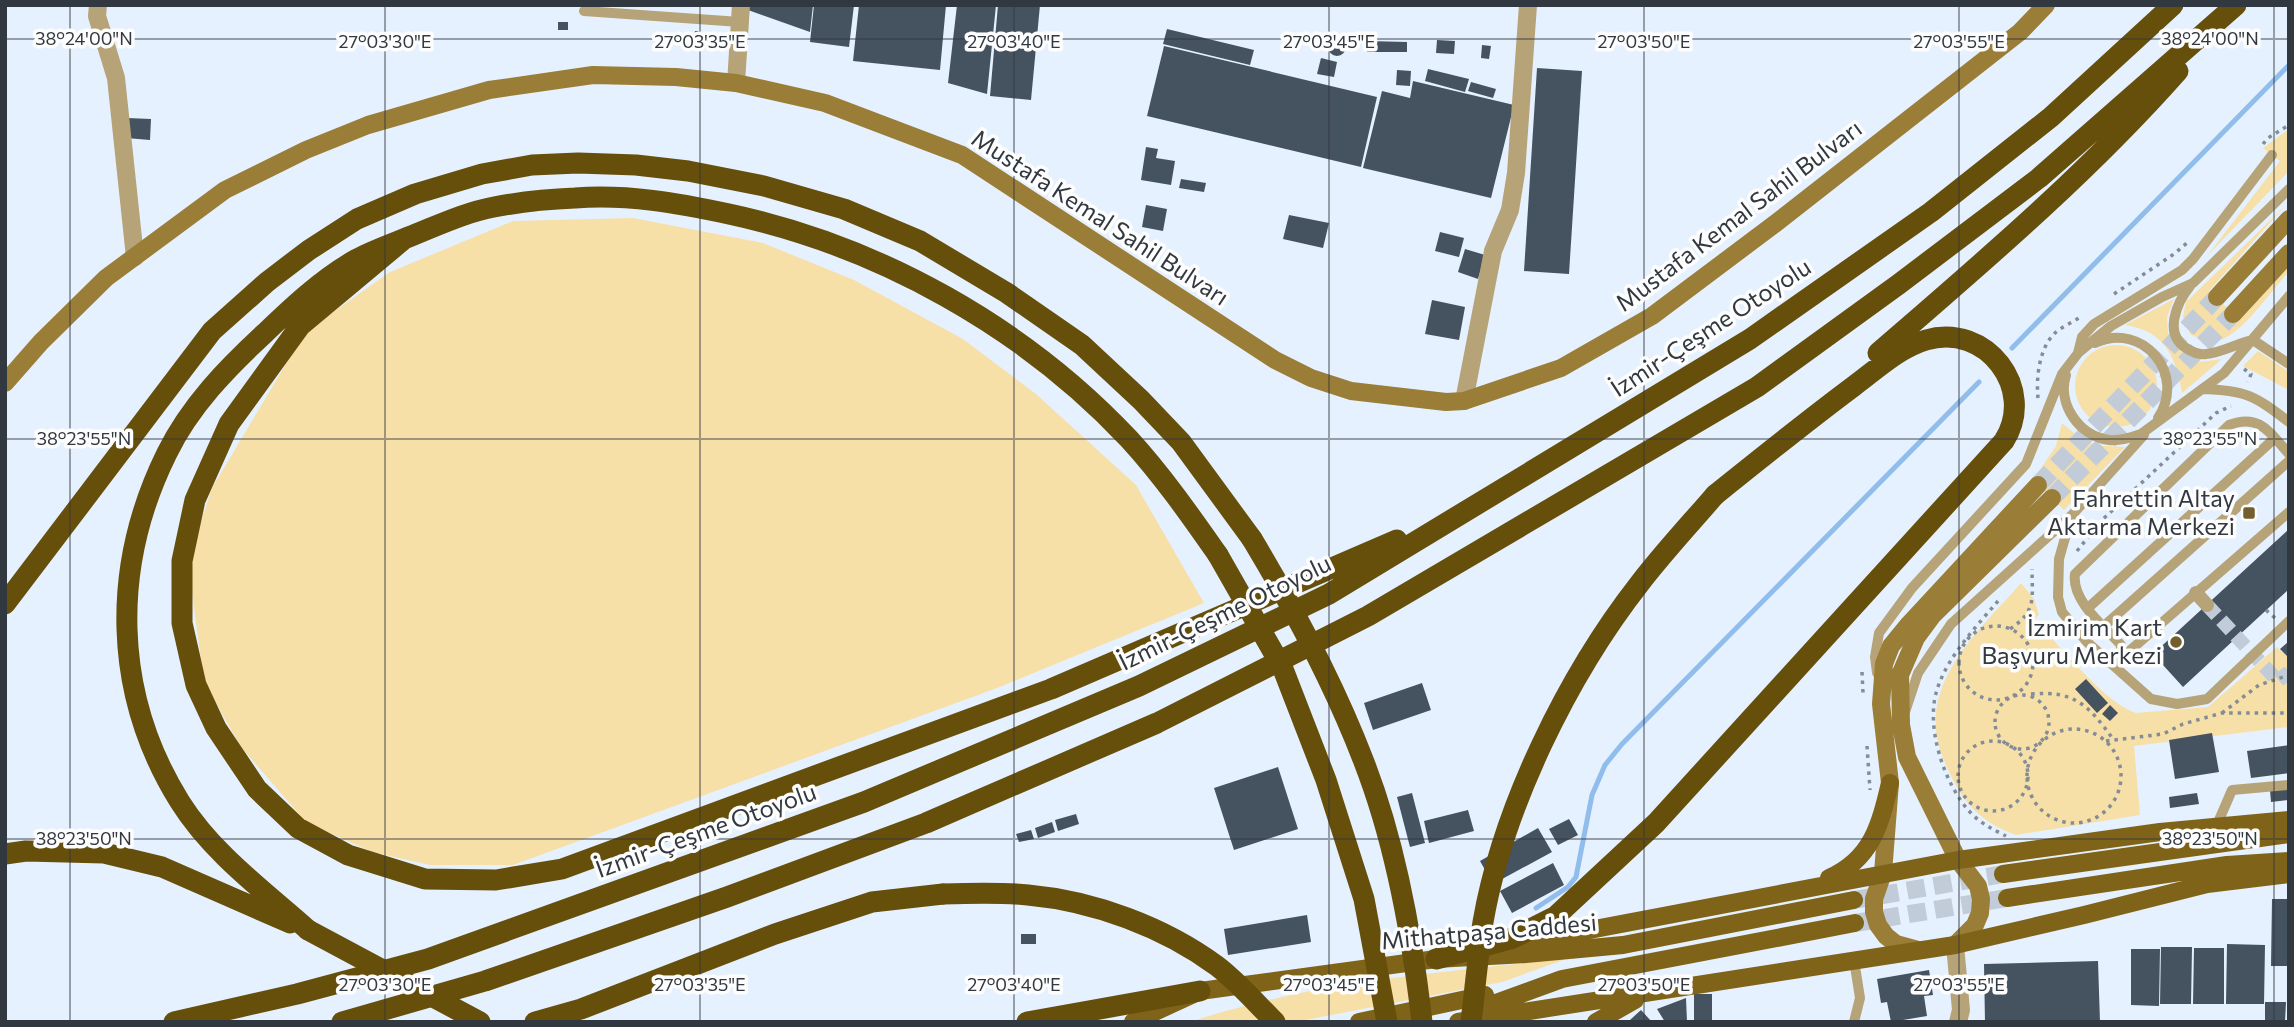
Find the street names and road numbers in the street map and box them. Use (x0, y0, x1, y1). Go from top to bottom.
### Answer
street label: Mustafa Kemal Sahil Bulvarı (1609, 113, 1867, 317)
street label: Mustafa Kemal Sahil Bulvarı (967, 123, 1235, 311)
street label: İzmir-Çeşme Otoyolu (1605, 251, 1816, 402)
street label: İzmir-Çeşme Otoyolu (1113, 548, 1335, 676)
street label: İzmir-Çeşme Otoyolu (591, 776, 820, 883)
street label: Mithatpaşa Caddesi (1380, 907, 1598, 954)

